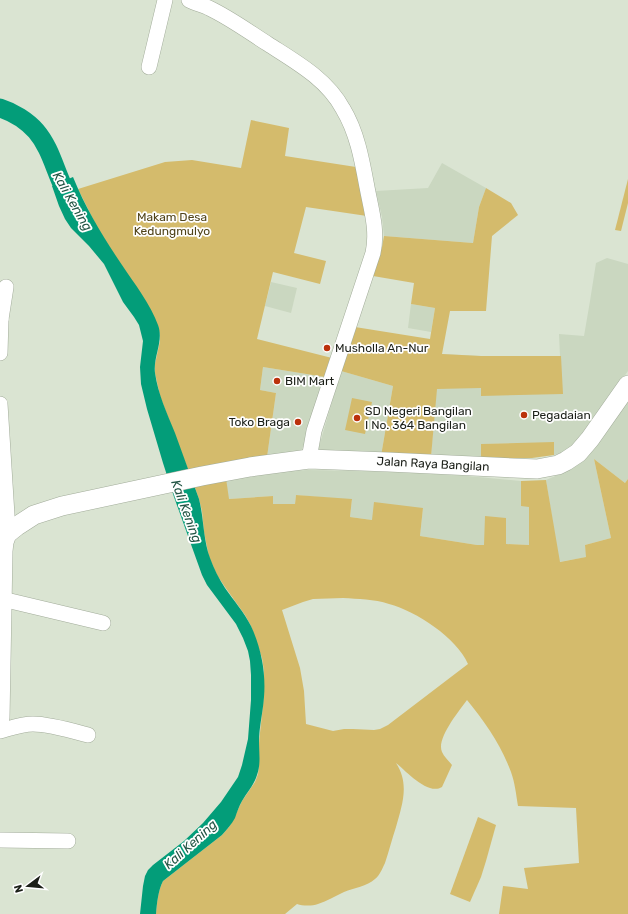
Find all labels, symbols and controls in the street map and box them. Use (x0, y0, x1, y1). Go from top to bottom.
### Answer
water label: Kali Kening (49, 169, 96, 234)
park label: Makam Desa Kedungmulyo (134, 210, 210, 238)
place label: Musholla An-Nur (335, 341, 429, 355)
marker: Musholla An-Nur (322, 343, 332, 353)
place label: BIM Mart (285, 374, 334, 388)
marker: BIM Mart (272, 376, 282, 386)
place label: SD Negeri Bangilan I No. 364 Bangilan (365, 404, 472, 432)
place label: Pegadaian (532, 408, 591, 422)
marker: Pegadaian (519, 410, 529, 420)
marker: SD Negeri Bangilan I No. 364 Bangilan (352, 413, 362, 423)
place label: Toko Braga (229, 415, 290, 429)
marker: Toko Braga (293, 417, 303, 427)
street label: Jalan Raya Bangilan (376, 454, 490, 474)
water label: Kali Kening (167, 478, 205, 545)
water label: Kali Kening (161, 817, 221, 873)
north arrow (8, 866, 48, 906)
text: N (12, 883, 26, 894)

